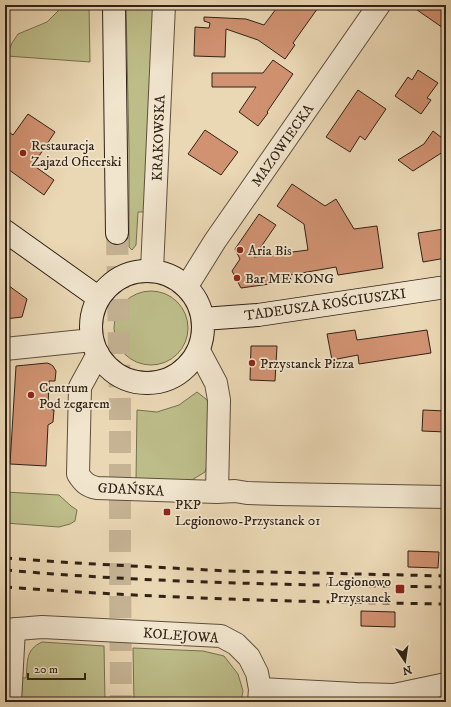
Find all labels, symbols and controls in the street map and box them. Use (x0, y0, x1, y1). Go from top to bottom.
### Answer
street label: KRAKOWSKA (148, 94, 170, 181)
street label: MAZOWIECKA (248, 100, 319, 190)
place label: Restauracja Zajazd Oficerski (31, 137, 122, 171)
marker: Restauracja Zajazd Oficerski (18, 148, 28, 158)
place label: Aria Bis (248, 242, 292, 260)
marker: Aria Bis (235, 245, 245, 255)
place label: Bar ME KONG (245, 270, 334, 288)
marker: Bar ME KONG (232, 273, 242, 283)
street label: TADEUSZA KOŚCIUSZKI (243, 285, 407, 325)
place label: Przystanek Pizza (260, 355, 354, 373)
marker: Przystanek Pizza (247, 358, 257, 368)
place label: Centrum Pod zegarem (39, 379, 110, 413)
marker: Centrum Pod zegarem (26, 390, 36, 400)
street label: GDAŃSKA (97, 479, 166, 501)
place label: PKP Legionowo-Przystanek 01 (175, 496, 320, 530)
marker: PKP Legionowo-Przystanek 01 (162, 507, 172, 517)
place label: Legionowo Przystanek (328, 573, 391, 607)
marker: Legionowo Przystanek (394, 583, 406, 595)
street label: KOLEJOWA (142, 624, 220, 648)
north arrow (385, 641, 425, 681)
scale bar (28, 655, 85, 681)
text: 20 m (34, 662, 58, 677)
text: N (401, 662, 413, 678)

